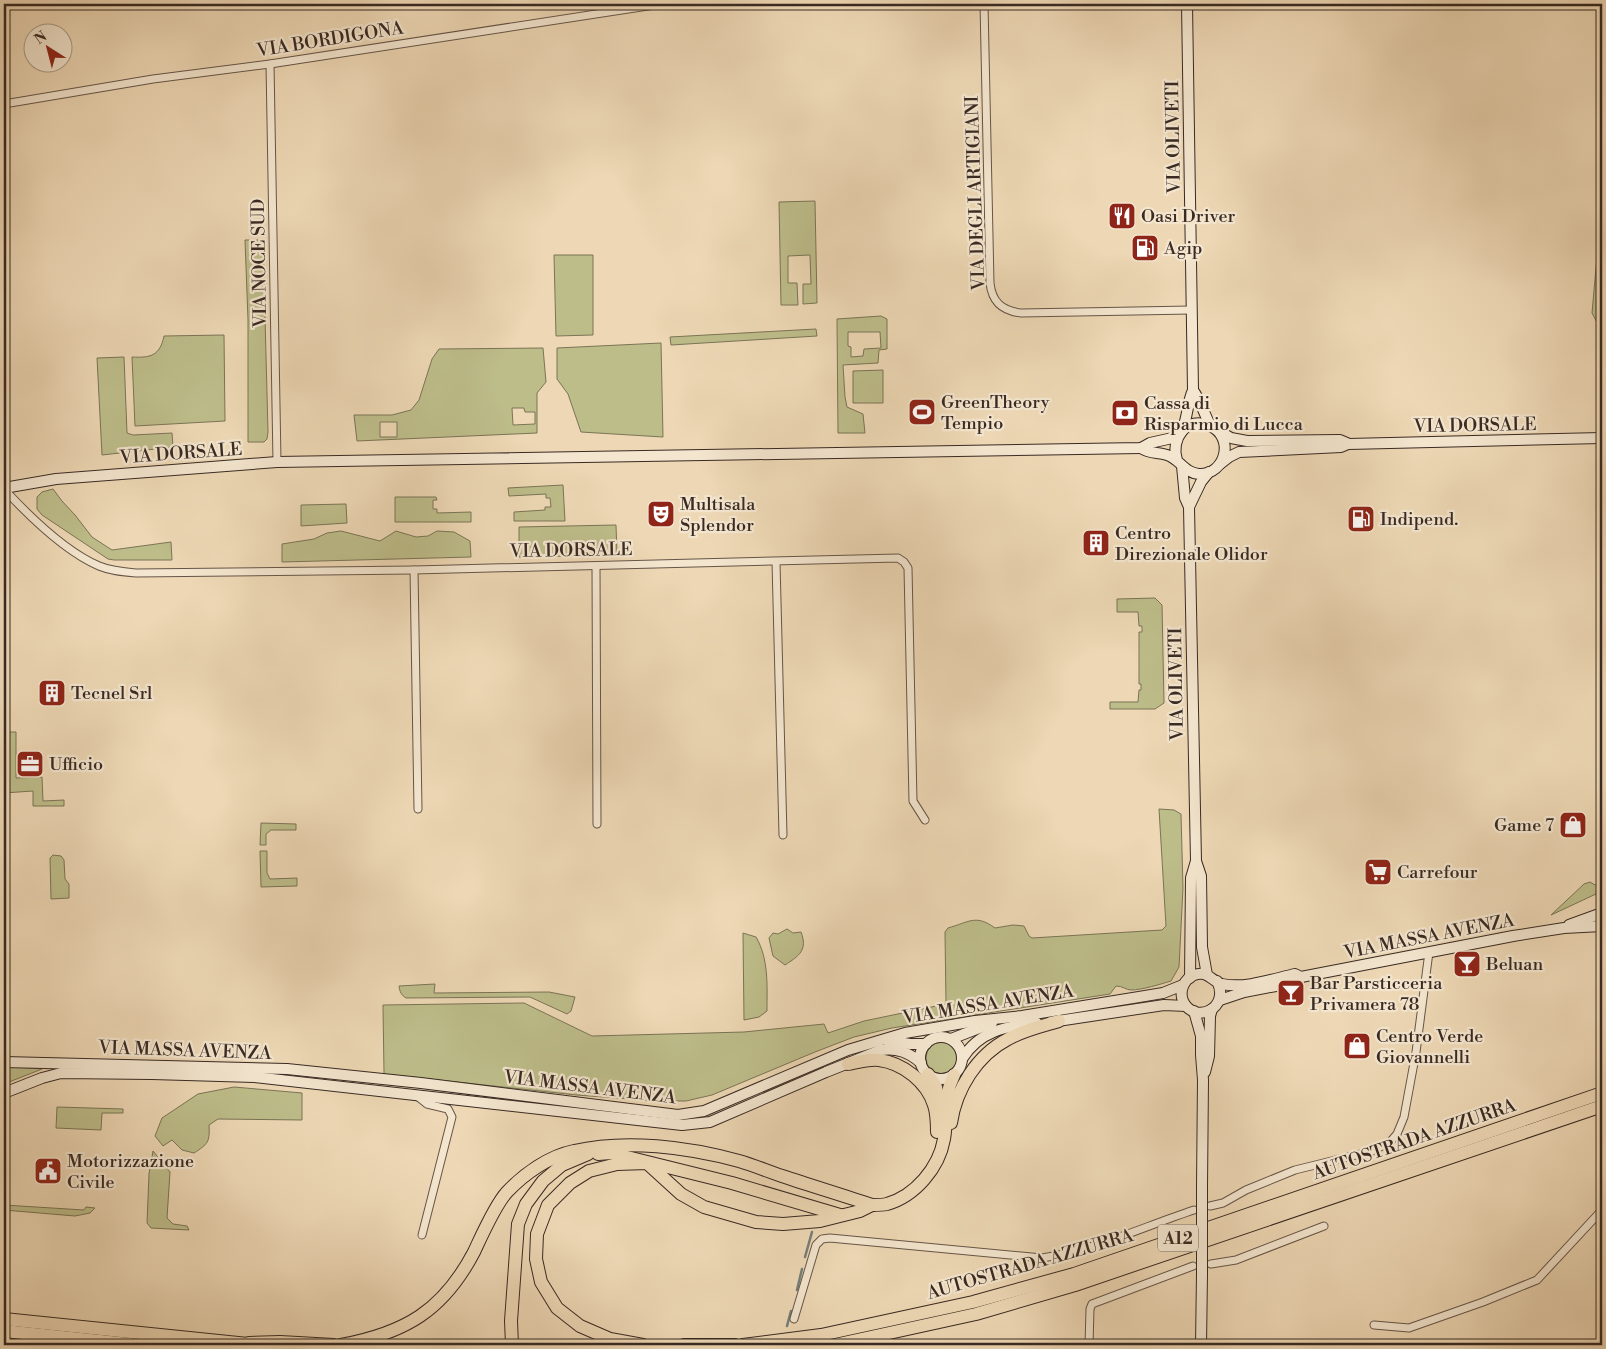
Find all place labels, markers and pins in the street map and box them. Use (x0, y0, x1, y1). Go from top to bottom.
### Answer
restaurant icon: Oasi Driver (1107, 201, 1137, 231)
place label: Oasi Driver (1141, 205, 1236, 228)
fuel station icon: Agip (1130, 233, 1160, 263)
place label: Agip (1163, 237, 1203, 260)
place label: GreenTheory Tempio (941, 391, 1050, 435)
place label: Cassa di Risparmio di Lucca (1144, 392, 1304, 436)
sports icon: GreenTheory Tempio (907, 397, 937, 427)
bank icon: Cassa di Risparmio di Lucca (1110, 398, 1140, 428)
place label: Multisala Splendor (680, 493, 756, 537)
theatre icon: Multisala Splendor (646, 499, 676, 529)
fuel station icon: Indipend. (1346, 504, 1376, 534)
place label: Indipend. (1380, 508, 1458, 531)
place label: Centro Direzionale Olidor (1115, 522, 1268, 566)
building icon: Centro Direzionale Olidor (1081, 528, 1111, 558)
building icon: Tecnel Srl (37, 678, 67, 708)
place label: Tecnel Srl (71, 682, 153, 705)
office icon: Ufficio (15, 749, 45, 779)
place label: Ufficio (49, 753, 103, 776)
shop icon: Game 7 (1558, 810, 1588, 840)
place label: Game 7 (1494, 814, 1554, 837)
supermarket icon: Carrefour (1363, 857, 1393, 887)
place label: Carrefour (1397, 861, 1478, 884)
bar icon: Beluan (1452, 949, 1482, 979)
place label: Beluan (1485, 953, 1543, 976)
place label: Bar Parsticceria Privamera 78 (1309, 972, 1443, 1016)
bar icon: Bar Parsticceria Privamera 78 (1276, 978, 1306, 1008)
place label: Centro Verde Giovannelli (1376, 1025, 1483, 1069)
shop icon: Centro Verde Giovannelli (1342, 1031, 1372, 1061)
place label: Motorizzazione Civile (67, 1150, 194, 1194)
public building icon: Motorizzazione Civile (33, 1156, 63, 1186)

